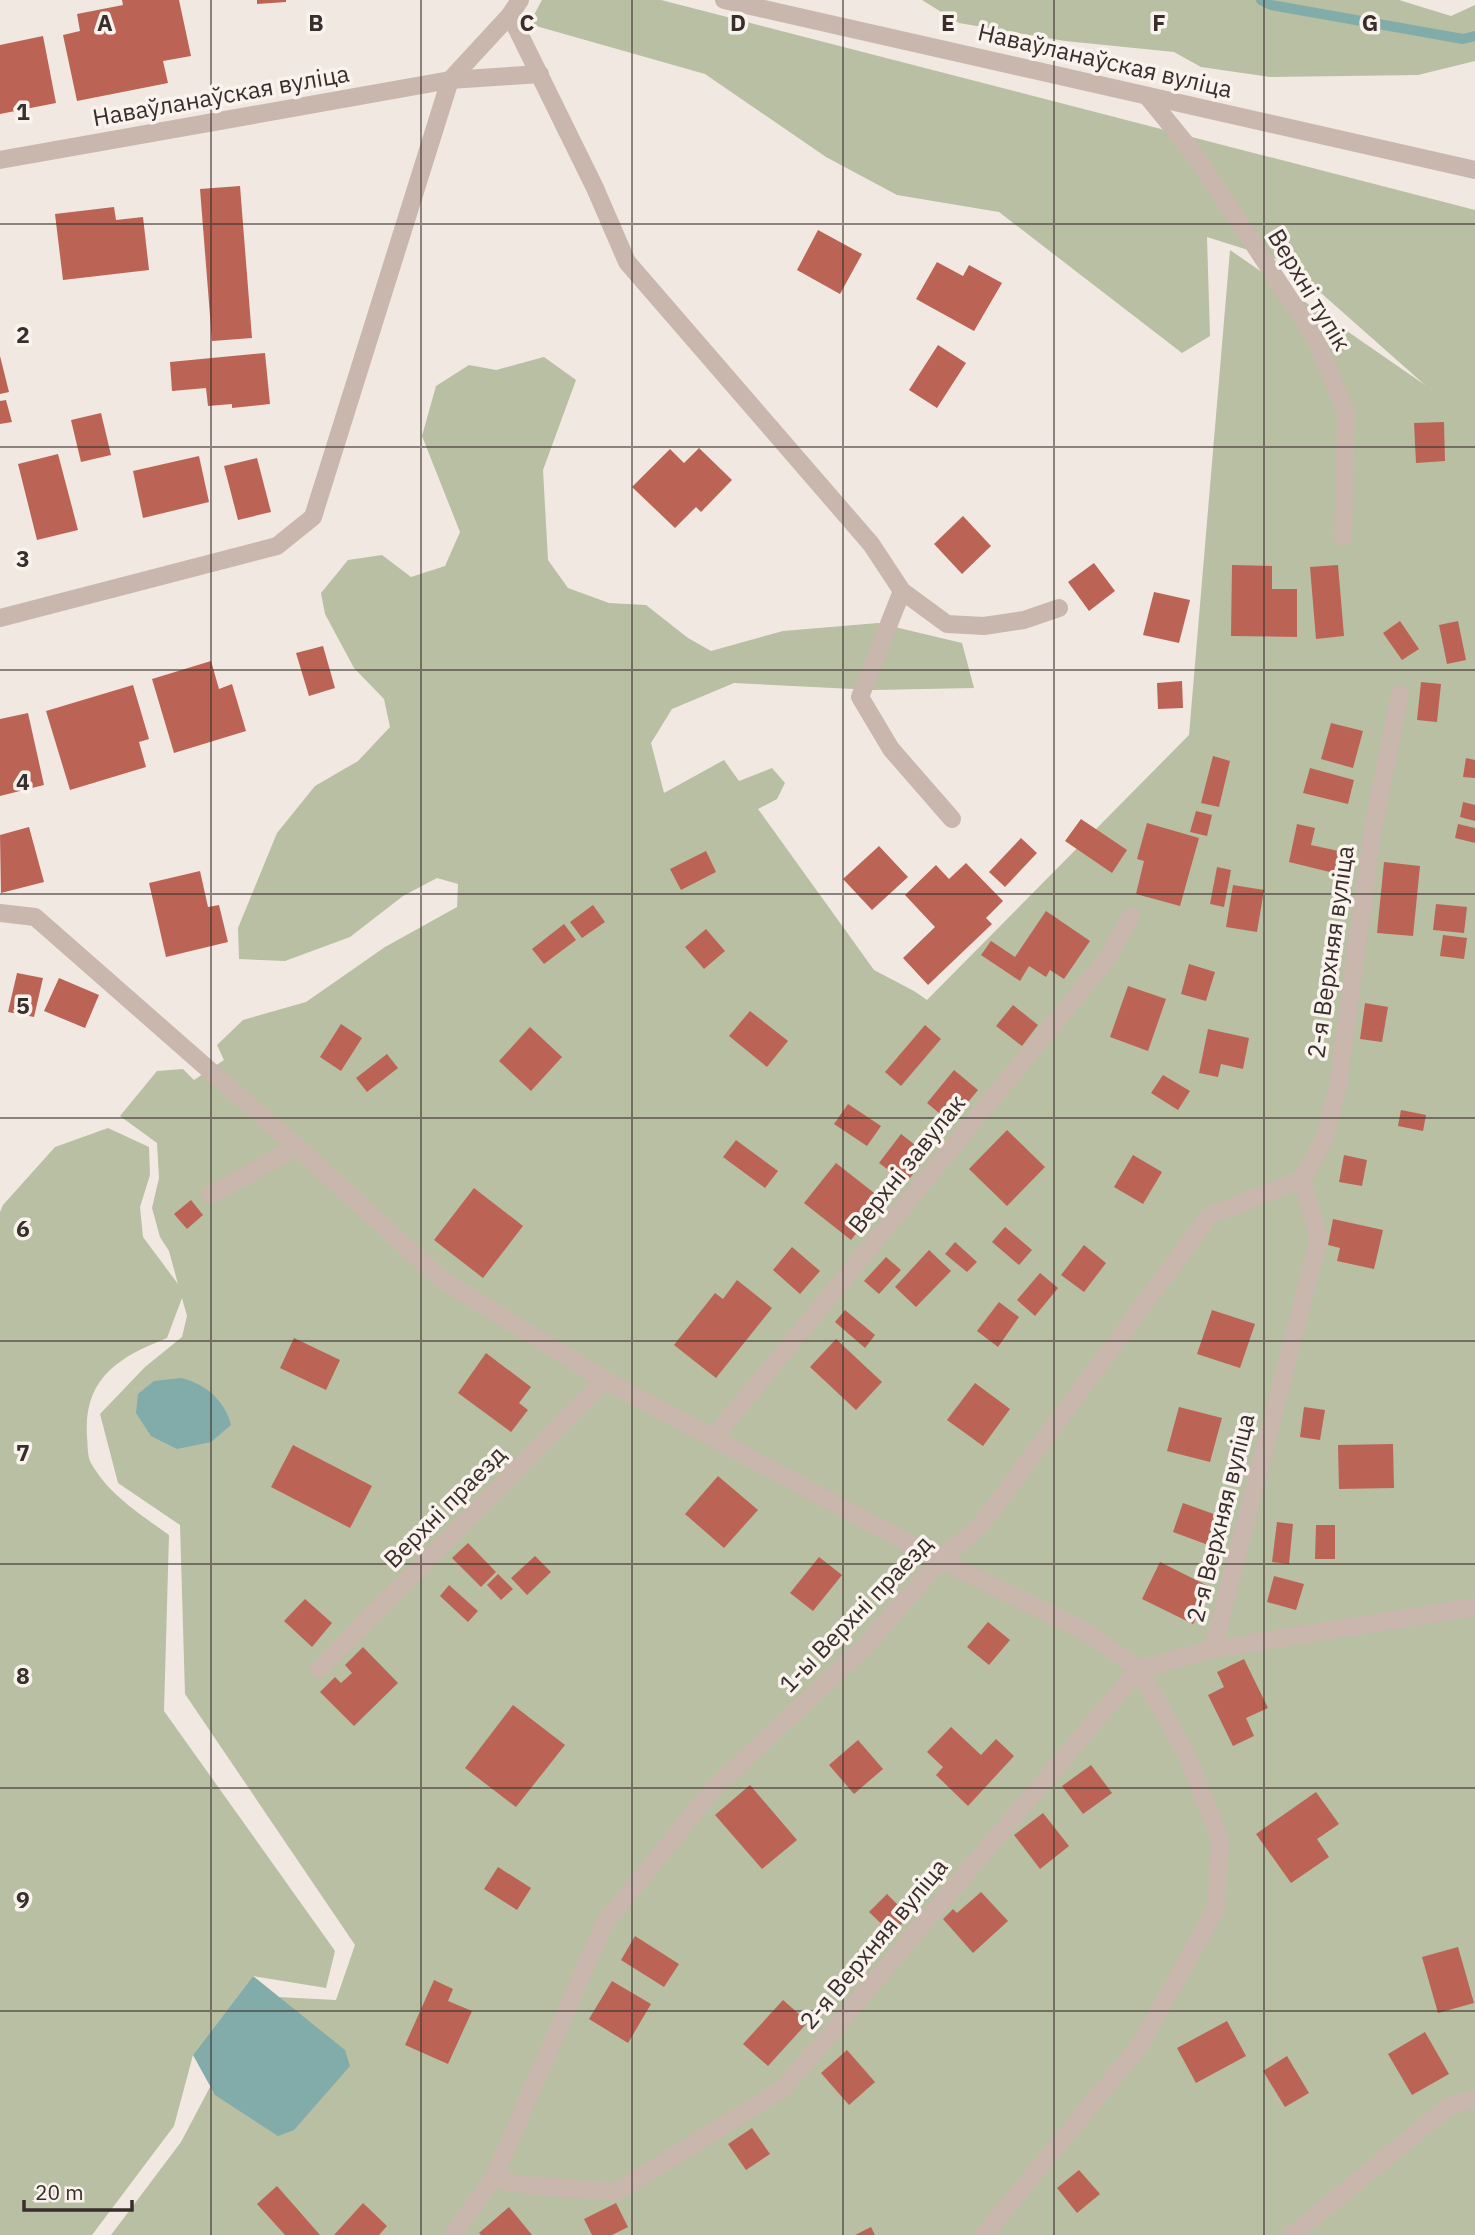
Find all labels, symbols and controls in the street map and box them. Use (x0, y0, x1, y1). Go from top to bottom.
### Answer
text: A (97, 7, 113, 37)
text: B (308, 7, 324, 37)
text: C (520, 7, 535, 37)
text: D (730, 7, 746, 37)
text: E (941, 7, 955, 37)
text: F (1152, 7, 1166, 37)
text: G (1362, 7, 1378, 37)
street label: Наваўланаўская вуліца (975, 15, 1236, 105)
street label: Наваўланаўская вуліца (90, 57, 352, 133)
text: 1 (16, 96, 30, 126)
street label: Верхні тупік (1261, 223, 1359, 356)
text: 2 (16, 319, 30, 349)
text: 3 (16, 543, 30, 573)
text: 4 (16, 766, 30, 796)
street label: 2-я Верхняя вуліца (1299, 843, 1361, 1060)
text: 5 (16, 990, 30, 1020)
street label: Верхні завулак (840, 1087, 972, 1239)
text: 6 (16, 1213, 30, 1243)
street label: 2-я Верхняя вуліца (1179, 1410, 1262, 1626)
text: 7 (16, 1437, 30, 1467)
street label: Верхні праезд (376, 1438, 512, 1574)
street label: 1-ы Верхні праезд (772, 1528, 939, 1699)
text: 8 (16, 1660, 30, 1690)
street label: 2-я Верхняя вуліца (792, 1851, 954, 2036)
text: 9 (16, 1884, 30, 1914)
scale bar (24, 2168, 133, 2212)
text: 20 m (35, 2178, 84, 2206)

